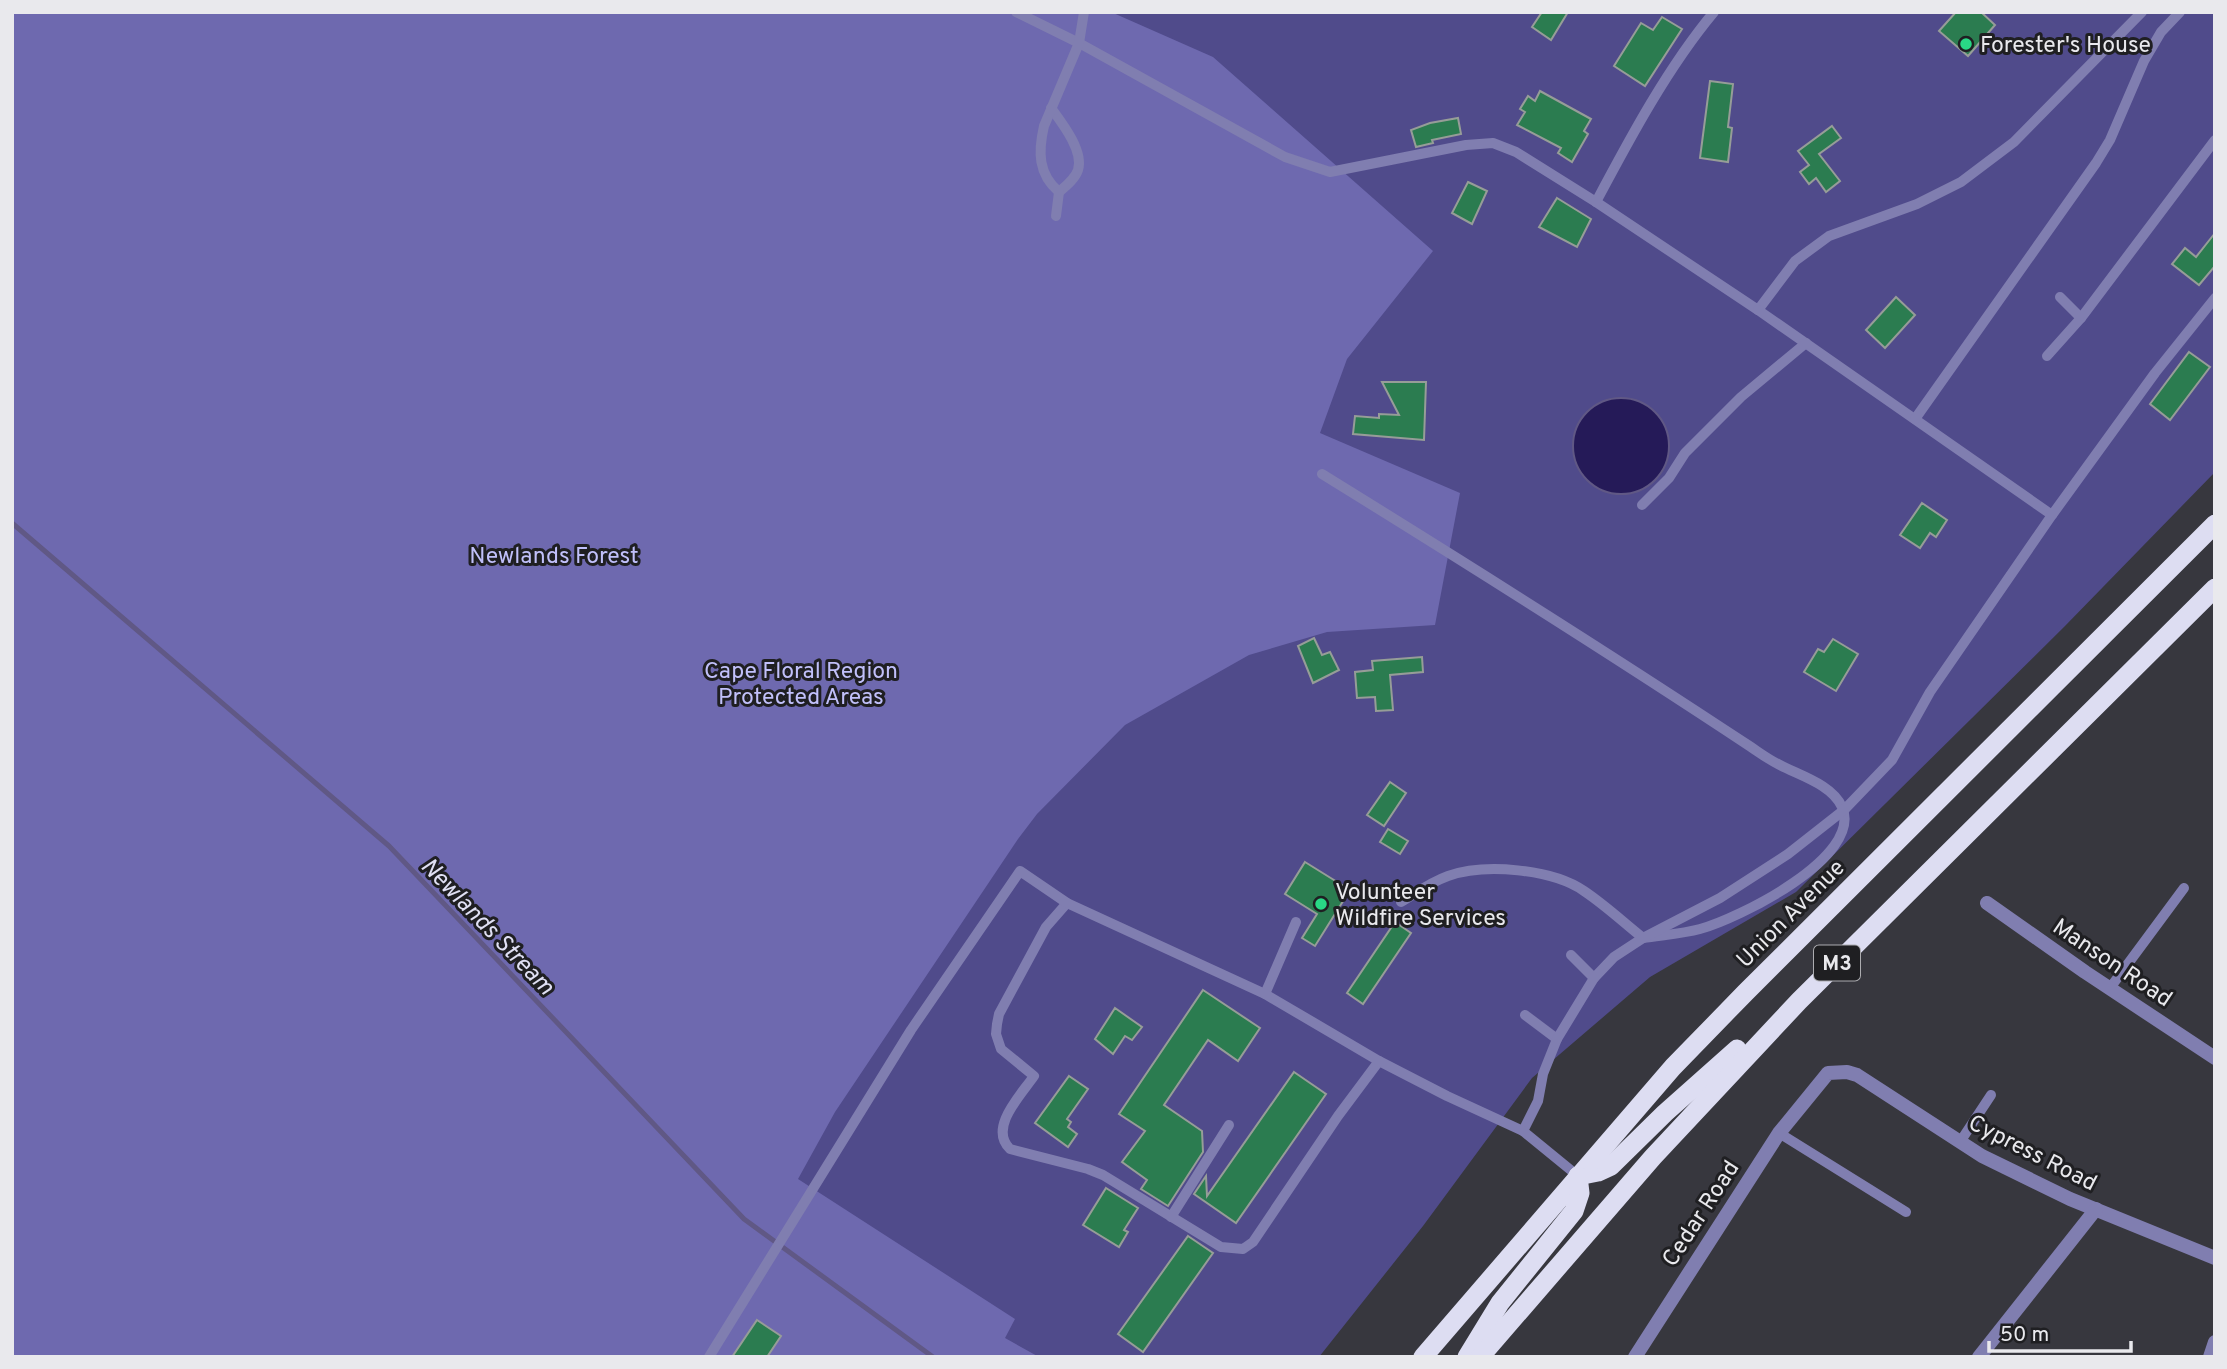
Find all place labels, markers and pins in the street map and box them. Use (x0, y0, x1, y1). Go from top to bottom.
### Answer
place label: Forester's House (1980, 32, 2151, 61)
marker: Forester's House (1958, 36, 1974, 52)
place label: Volunteer Wildfire Services (1335, 879, 1506, 934)
marker: Volunteer Wildfire Services (1313, 896, 1329, 912)

